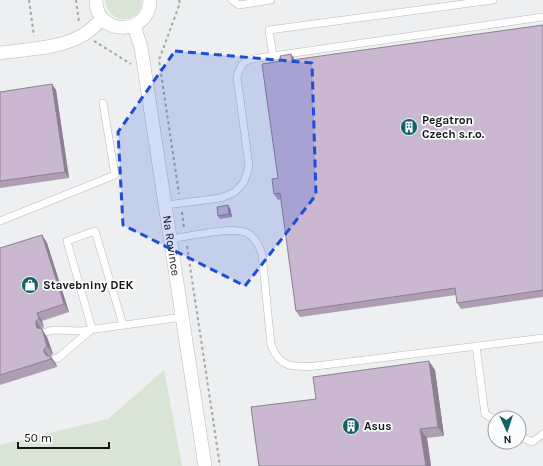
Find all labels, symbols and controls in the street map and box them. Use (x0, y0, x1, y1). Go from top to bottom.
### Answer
place label: Pegatron Czech s.r.o. (422, 113, 485, 141)
building icon: Pegatron Czech s.r.o. (399, 117, 419, 137)
street label: Na Rovince (160, 214, 183, 277)
shop icon: Stavebniny DEK (20, 275, 40, 295)
place label: Stavebniny DEK (43, 278, 134, 292)
north arrow (487, 410, 527, 450)
building icon: Asus (341, 416, 361, 436)
place label: Asus (364, 419, 392, 433)
scale bar (18, 424, 109, 450)
text: 50 m (24, 431, 52, 445)
text: N (503, 433, 512, 446)

